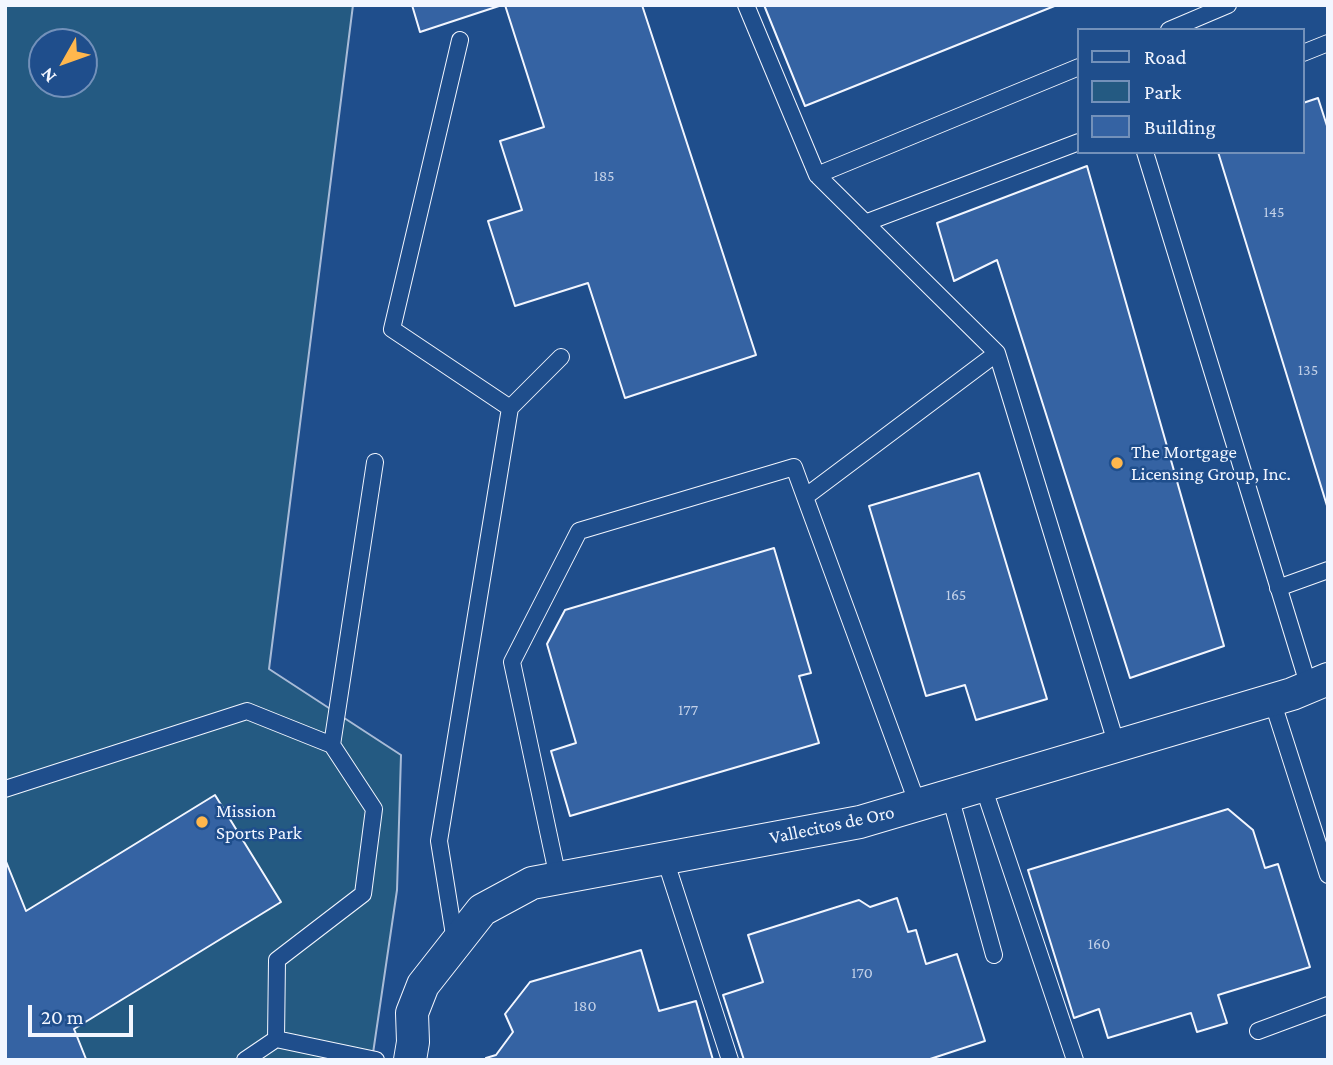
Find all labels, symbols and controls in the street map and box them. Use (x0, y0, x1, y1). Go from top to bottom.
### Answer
north arrow (28, 28, 98, 98)
legend (1078, 28, 1305, 154)
text: Road (1144, 45, 1187, 69)
text: N (36, 64, 60, 87)
text: Park (1144, 80, 1181, 104)
text: Building (1144, 115, 1216, 139)
house number: 185 (593, 166, 615, 186)
house number: 145 (1264, 202, 1284, 222)
house number: 135 (1298, 360, 1318, 380)
place label: The Mortgage Licensing Group, Inc. (1131, 441, 1291, 485)
marker: The Mortgage Licensing Group, Inc. (1109, 455, 1125, 471)
house number: 165 (946, 585, 966, 605)
house number: 177 (678, 700, 698, 720)
place label: Mission Sports Park (216, 800, 302, 844)
street label: Vallecitos de Oro (768, 801, 896, 849)
marker: Mission Sports Park (194, 814, 210, 830)
house number: 160 (1088, 934, 1110, 954)
house number: 170 (851, 963, 873, 983)
scale bar (32, 992, 136, 1036)
house number: 180 (574, 996, 596, 1016)
text: 20 m (41, 1005, 84, 1029)

